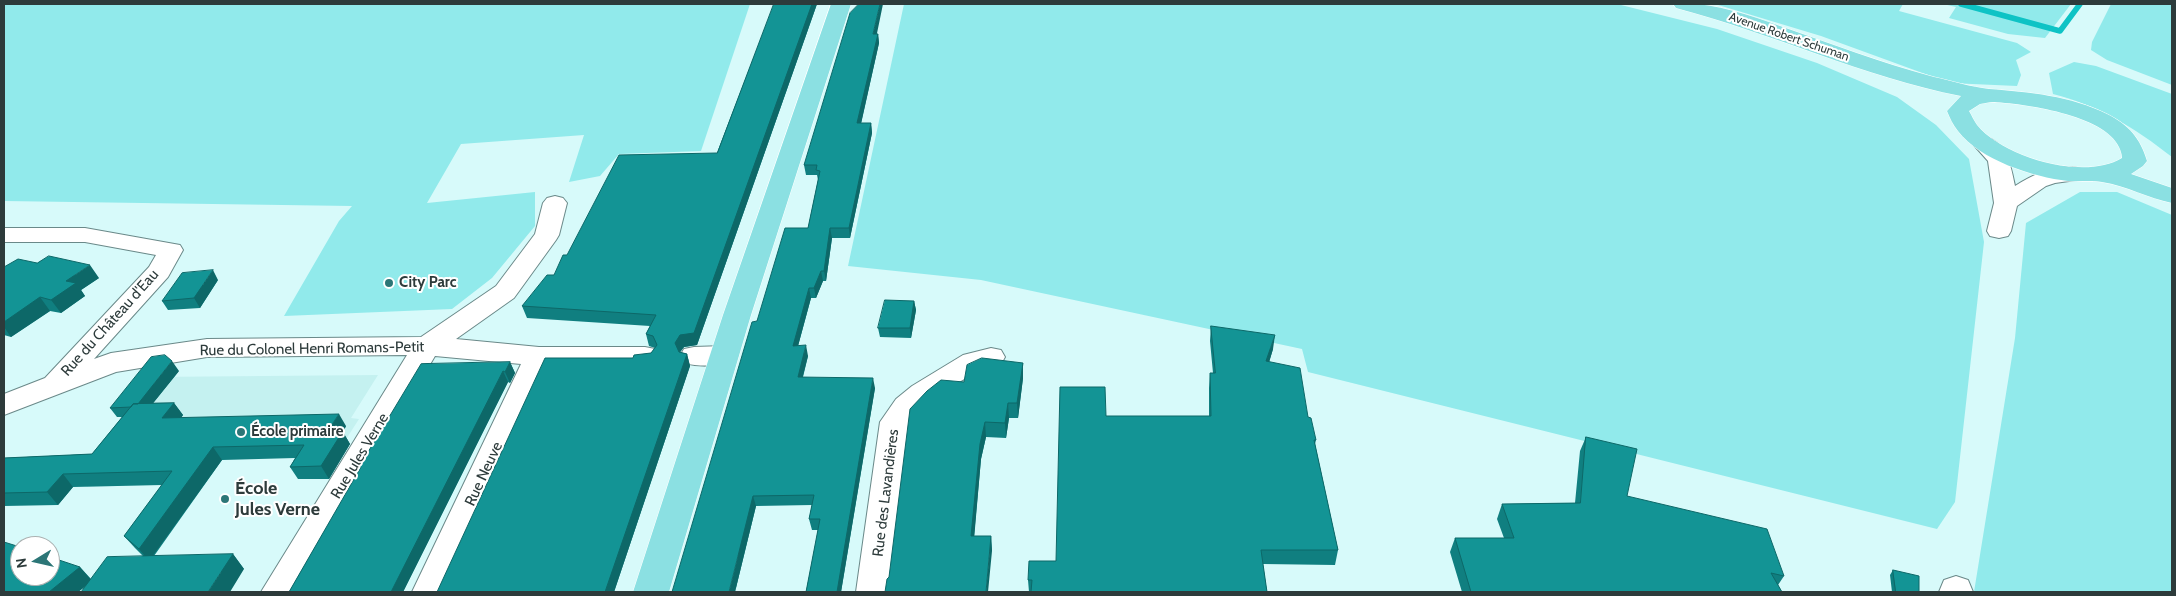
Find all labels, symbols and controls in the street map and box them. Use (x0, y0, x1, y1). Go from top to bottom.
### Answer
street label: Avenue Robert Schuman (1727, 10, 1851, 64)
street label: Rue du Château d'Eau (57, 266, 163, 380)
place label: City Parc (399, 274, 457, 292)
marker: City Parc (383, 277, 395, 289)
street label: Rue du Colonel Henri Romans-Petit (199, 338, 425, 360)
street label: Rue Jules Verne (327, 410, 393, 502)
place label: École primaire (251, 423, 343, 441)
marker: École primaire (235, 426, 247, 438)
street label: Rue des Lavandières (869, 428, 903, 558)
street label: Rue Neuve (461, 439, 507, 509)
place label: École Jules Verne (235, 478, 320, 520)
marker: École Jules Verne (219, 493, 231, 505)
north arrow (10, 536, 60, 586)
text: N (12, 557, 31, 569)

